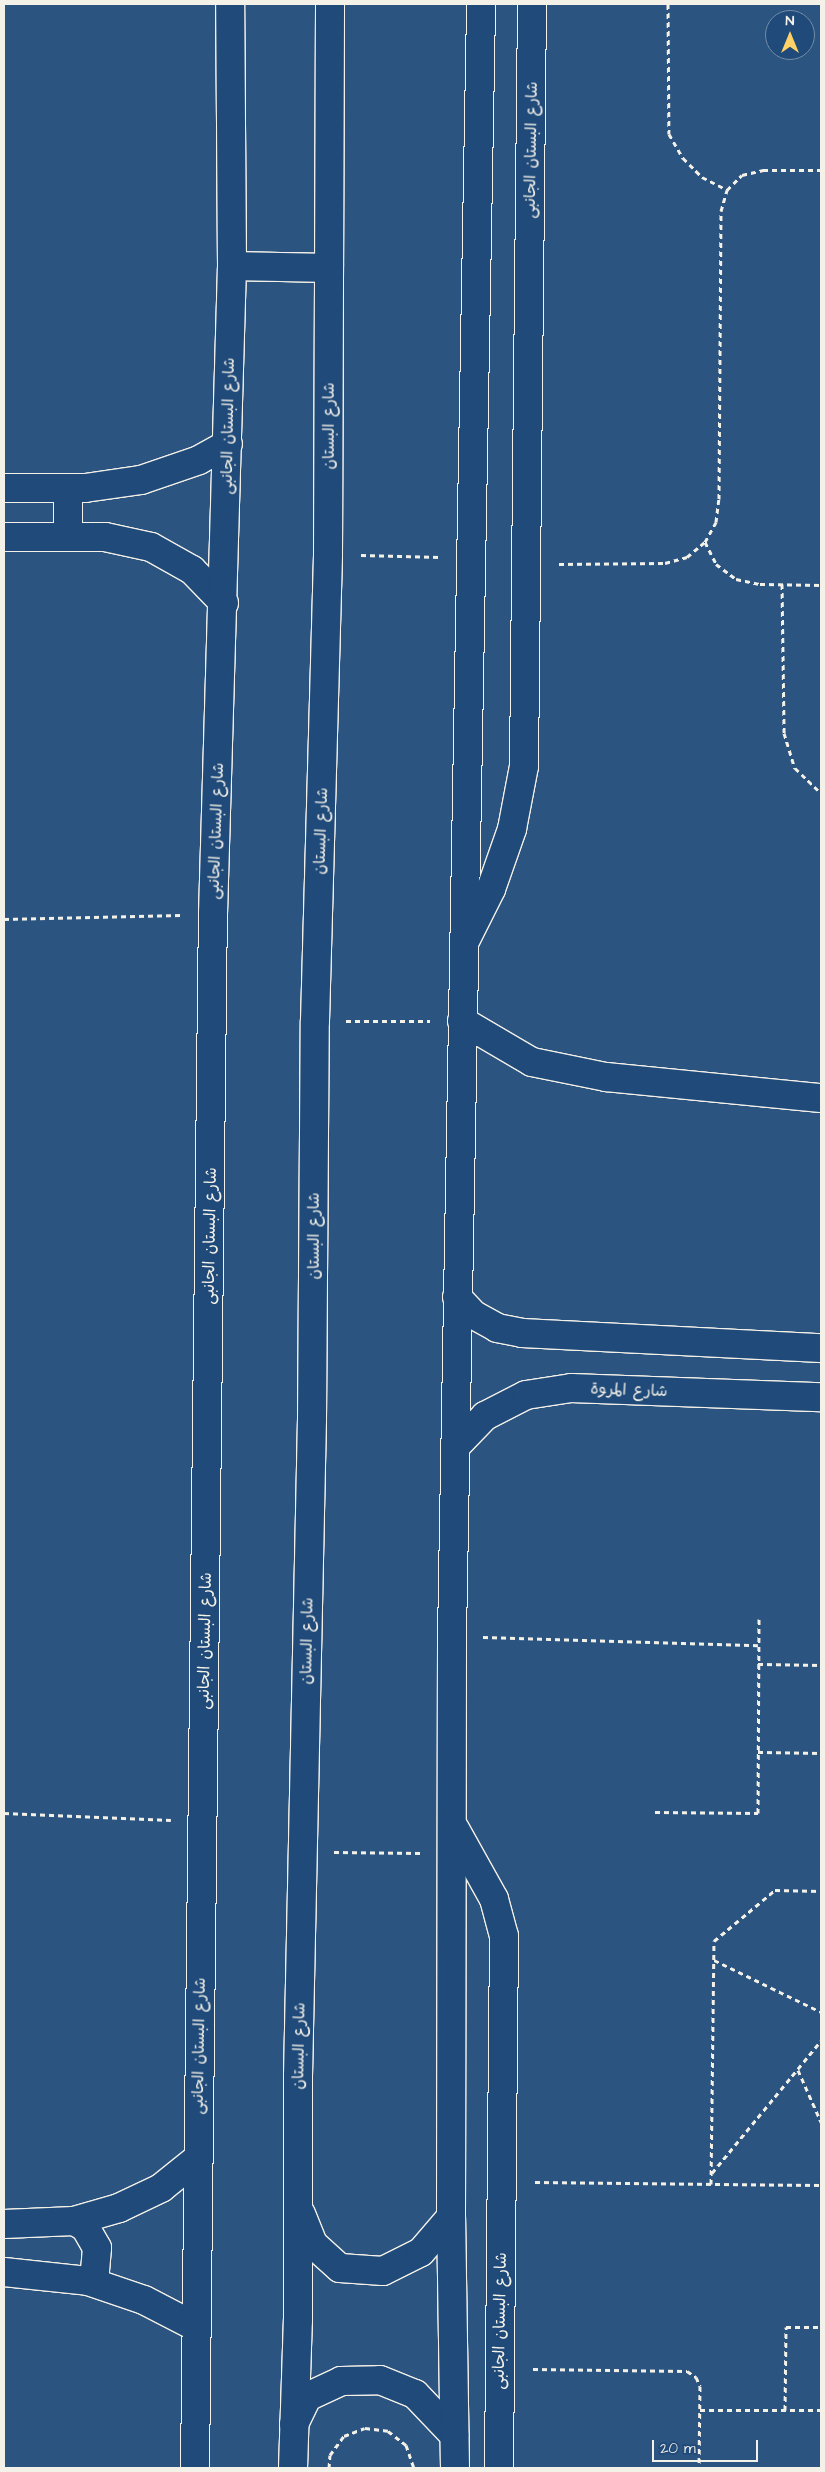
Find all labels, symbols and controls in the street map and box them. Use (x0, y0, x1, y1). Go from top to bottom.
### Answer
north arrow (765, 10, 815, 60)
text: N (786, 11, 794, 31)
street label: شارع البستان الجانبى (520, 81, 542, 219)
street label: شارع البستان الجانبى (217, 357, 239, 495)
street label: شارع البستان (319, 382, 339, 470)
street label: شارع البستان الجانبى (204, 762, 228, 900)
street label: شارع البستان (310, 787, 332, 875)
street label: شارع البستان الجانبى (199, 1167, 221, 1305)
street label: شارع البستان (304, 1192, 324, 1280)
street label: شارع المروة (590, 1379, 668, 1401)
street label: شارع البستان الجانبى (194, 1572, 216, 1710)
street label: شارع البستان (297, 1597, 317, 1685)
street label: شارع البستان الجانبى (188, 1977, 210, 2115)
street label: شارع البستان (289, 2002, 309, 2090)
street label: شارع البستان الجانبى (489, 2252, 511, 2390)
scale bar (655, 2430, 761, 2462)
text: 20 m (660, 2438, 696, 2459)

